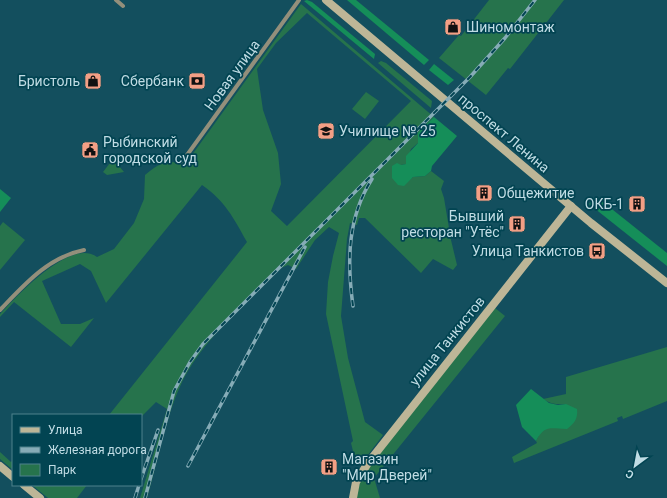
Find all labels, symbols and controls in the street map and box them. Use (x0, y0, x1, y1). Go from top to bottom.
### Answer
shop icon: Шиномонтаж (443, 17, 463, 37)
place label: Шиномонтаж (466, 19, 555, 35)
street label: Новая улица (201, 37, 263, 113)
shop icon: Бристоль (83, 71, 103, 91)
bank icon: Сбербанк (187, 71, 207, 91)
place label: Бристоль (18, 73, 80, 89)
place label: Сбербанк (121, 73, 184, 89)
street label: проспект Ленина (455, 90, 553, 176)
school or university icon: Училище № 25 (316, 121, 336, 141)
place label: Училище № 25 (339, 123, 436, 139)
place label: Рыбинский городской суд (103, 134, 197, 166)
public building icon: Рыбинский городской суд (80, 140, 100, 160)
building icon: Общежитие (474, 183, 494, 203)
place label: Общежитие (497, 185, 574, 201)
building icon: ОКБ-1 (627, 194, 647, 214)
place label: ОКБ-1 (585, 196, 624, 212)
place label: Бывший ресторан "Утёс" (401, 208, 504, 240)
building icon: Бывший ресторан "Утёс" (507, 214, 527, 234)
bus stop icon: Улица Танкистов (587, 241, 607, 261)
place label: Улица Танкистов (472, 243, 584, 259)
street label: улица Танкистов (406, 293, 488, 389)
legend (12, 414, 142, 486)
text: Улица (48, 423, 83, 437)
text: Железная дорога (48, 443, 147, 457)
north arrow (615, 446, 655, 486)
place label: Магазин "Мир Дверей" (342, 451, 432, 483)
building icon: Магазин "Мир Дверей" (319, 457, 339, 477)
text: Парк (48, 463, 77, 477)
text: С (623, 467, 636, 481)

